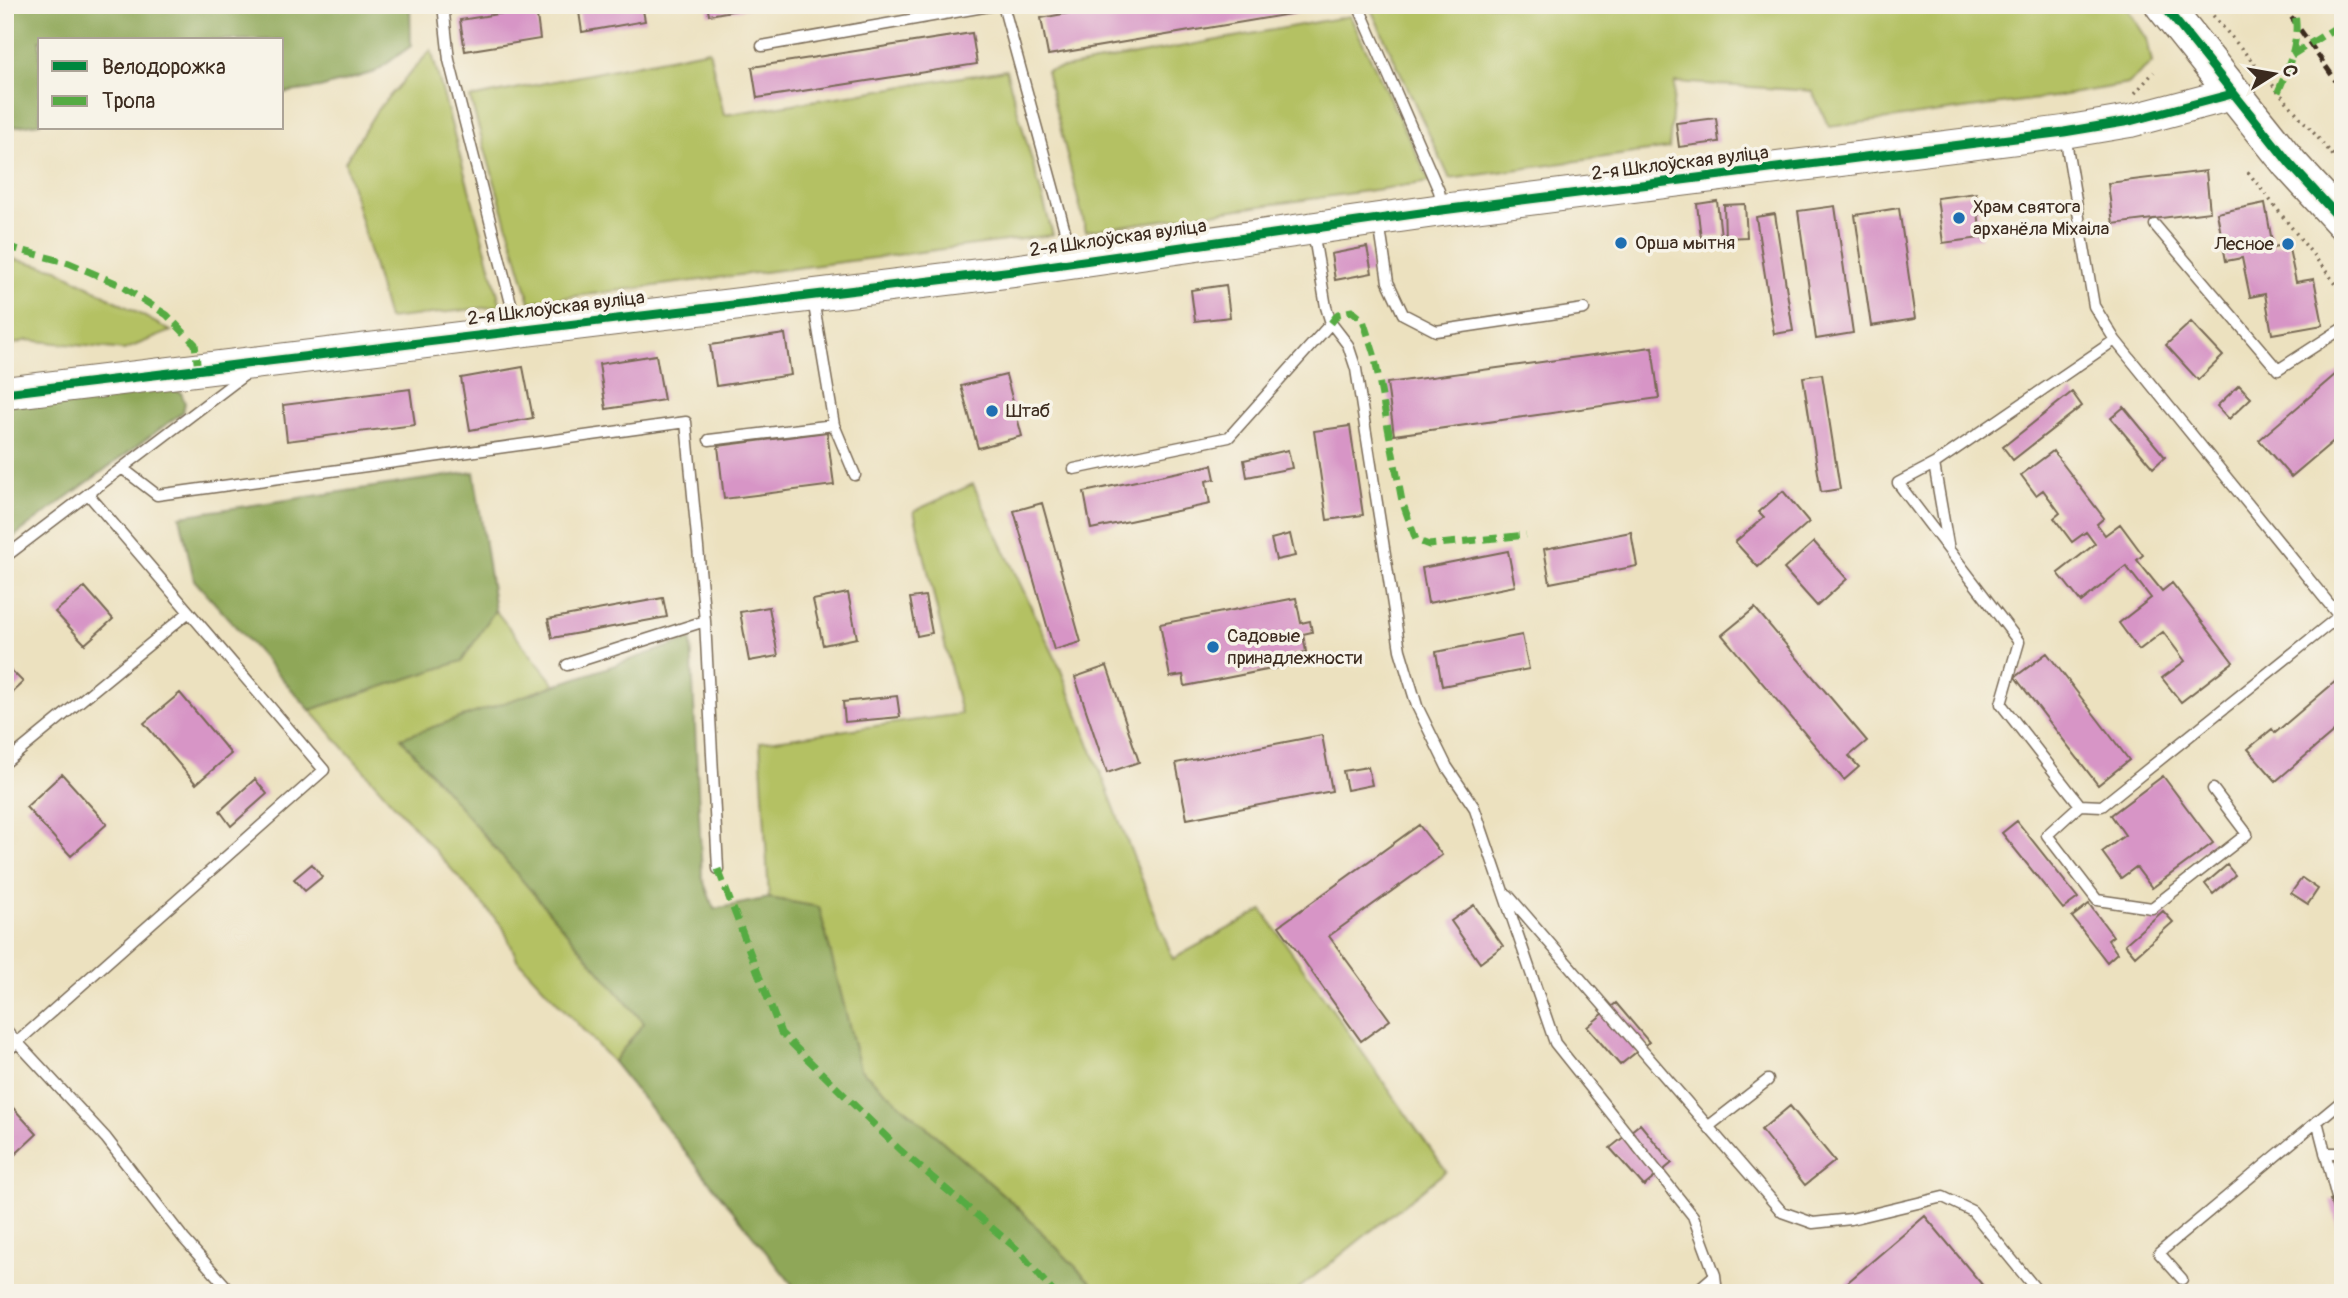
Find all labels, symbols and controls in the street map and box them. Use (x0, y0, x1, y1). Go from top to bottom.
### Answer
legend (38, 38, 284, 130)
north arrow (2240, 38, 2310, 108)
text: Велодорожка (102, 54, 226, 81)
text: С (2277, 63, 2303, 79)
text: Тропа (102, 88, 155, 115)
street label: 2-я Шклоўская вуліца (1590, 140, 1770, 186)
place label: Храм святога арханёла Міхаіла (1973, 195, 2110, 241)
marker: Храм святога арханёла Міхаіла (1951, 210, 1967, 226)
street label: 2-я Шклоўская вуліца (1028, 214, 1208, 262)
place label: Орша мытня (1635, 231, 1735, 255)
place label: Лесное (2214, 232, 2275, 256)
marker: Орша мытня (1613, 235, 1629, 251)
marker: Лесное (2280, 236, 2296, 252)
street label: 2-я Шклоўская вуліца (466, 285, 646, 331)
place label: Штаб (1006, 399, 1050, 423)
marker: Штаб (984, 403, 1000, 419)
place label: Садовые принадлежности (1227, 624, 1363, 670)
marker: Садовые принадлежности (1205, 639, 1221, 655)

